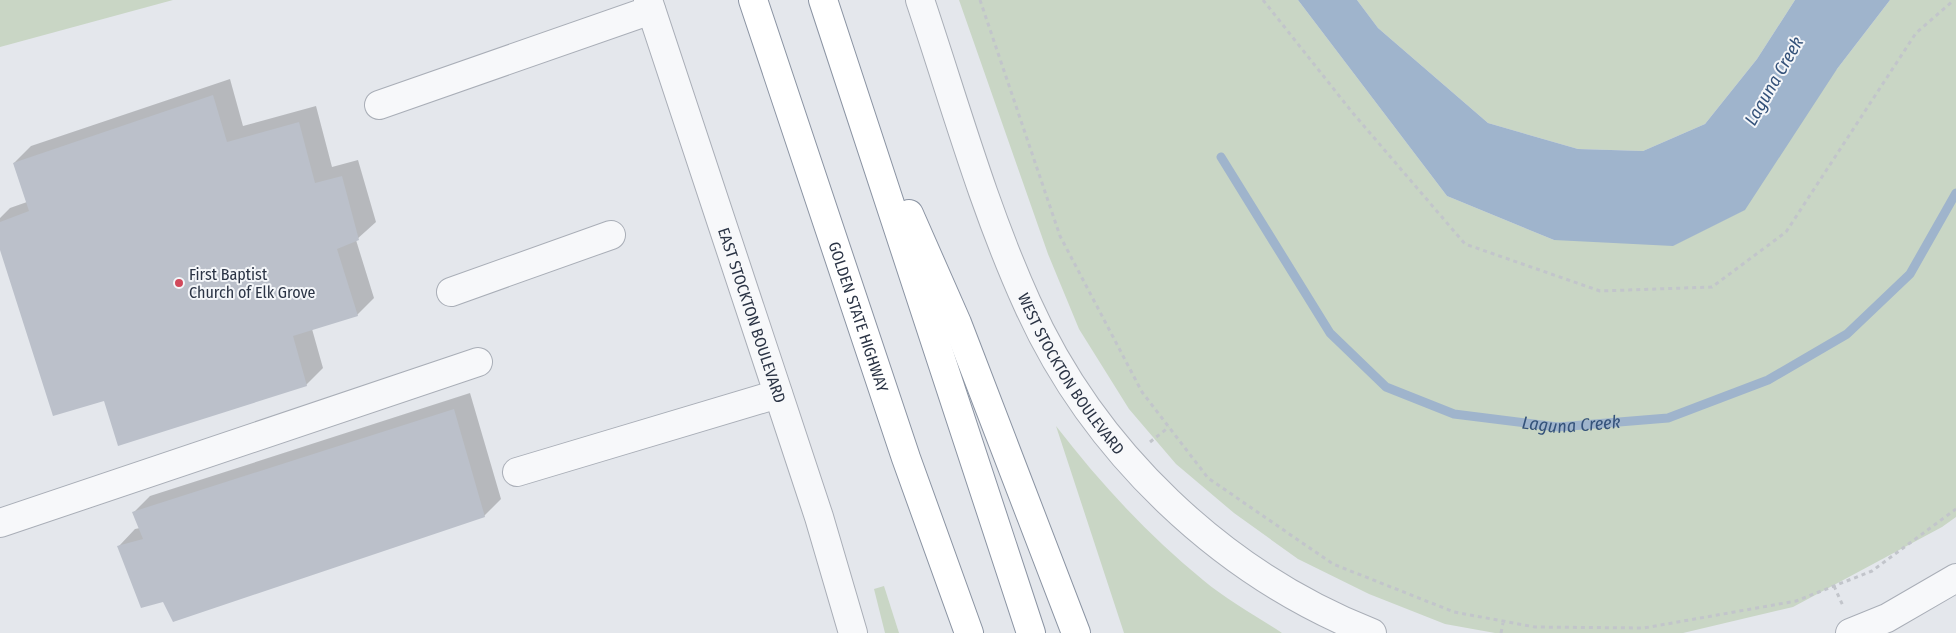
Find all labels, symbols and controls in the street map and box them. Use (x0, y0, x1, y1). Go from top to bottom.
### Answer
water label: Laguna Creek (1740, 33, 1808, 129)
street label: EAST STOCKTON BOULEVARD (714, 225, 790, 405)
street label: GOLDEN STATE HIGHWAY (824, 239, 892, 395)
place label: First Baptist Church of Elk Grove (189, 265, 316, 302)
marker: First Baptist Church of Elk Grove (173, 277, 185, 289)
street label: WEST STOCKTON BOULEVARD (1014, 290, 1128, 458)
water label: Laguna Creek (1521, 411, 1621, 438)

